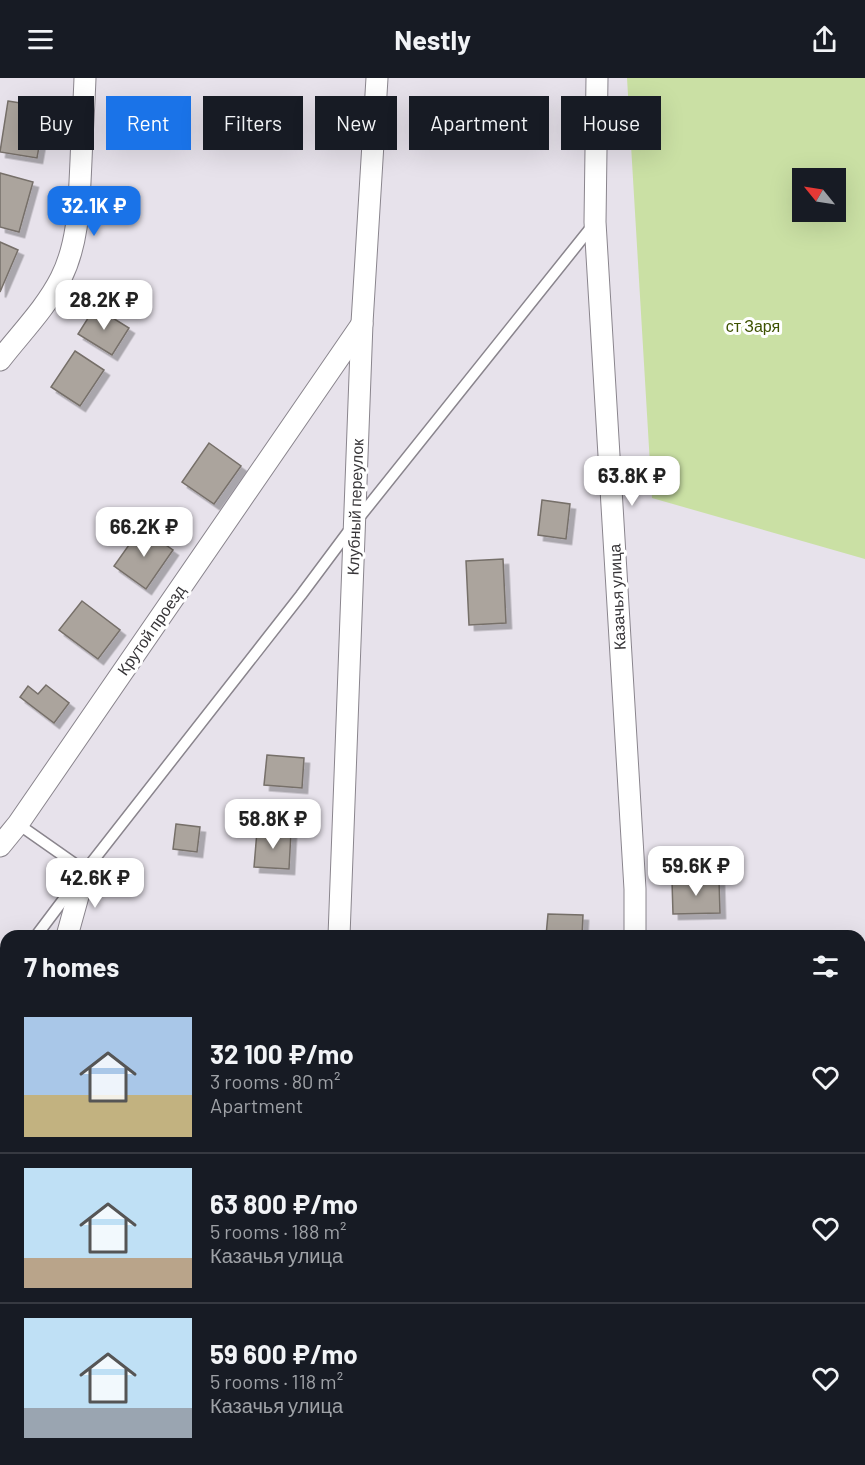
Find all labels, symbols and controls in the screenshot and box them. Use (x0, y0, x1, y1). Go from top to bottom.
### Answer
icon: menu (24, 23, 57, 56)
text: Nestly (394, 23, 471, 55)
icon: share (808, 23, 841, 56)
chip: Buy (18, 96, 94, 150)
chip: Rent (106, 96, 191, 150)
chip: Filters (203, 96, 303, 150)
chip: New (315, 96, 397, 150)
chip: Apartment (409, 96, 549, 150)
chip: House (561, 96, 661, 150)
north arrow (792, 168, 846, 222)
map controls (792, 168, 846, 222)
pin: 32.1K ₽ (39, 186, 149, 237)
text: 32.1K ₽ (61, 193, 127, 217)
pin: 28.2K ₽ (49, 280, 159, 331)
text: 28.2K ₽ (69, 287, 139, 311)
park label: ст Заря (726, 316, 780, 335)
street label: Клубный переулок (343, 437, 366, 576)
pin: 63.8K ₽ (577, 456, 687, 507)
text: 63.8K ₽ (598, 463, 666, 487)
pin: 66.2K ₽ (89, 507, 199, 558)
text: 66.2K ₽ (110, 514, 178, 538)
street label: Казачья улица (604, 543, 629, 651)
street label: Крутой проезд (113, 580, 189, 678)
pin: 58.8K ₽ (218, 799, 328, 850)
text: 58.8K ₽ (239, 806, 307, 830)
pin: 59.6K ₽ (641, 846, 751, 897)
text: 59.6K ₽ (662, 853, 730, 877)
pin: 42.6K ₽ (40, 858, 150, 909)
text: 42.6K ₽ (60, 865, 130, 889)
icon: filters (809, 950, 842, 983)
text: 7 homes (24, 951, 119, 982)
text: 32 100 ₽/mo (210, 1038, 354, 1069)
icon: home (72, 1041, 144, 1113)
icon: heart (809, 1061, 842, 1094)
text: 3 rooms · 80 m² (210, 1069, 340, 1093)
text: Apartment (210, 1093, 303, 1117)
text: 63 800 ₽/mo (210, 1188, 358, 1219)
icon: home (72, 1192, 144, 1264)
icon: heart (809, 1212, 842, 1245)
text: 5 rooms · 188 m² (210, 1219, 347, 1243)
text: Казачья улица (210, 1243, 343, 1267)
text: 59 600 ₽/mo (210, 1338, 358, 1369)
icon: home (72, 1342, 144, 1414)
icon: heart (809, 1362, 842, 1395)
text: 5 rooms · 118 m² (210, 1369, 343, 1393)
text: Казачья улица (210, 1393, 343, 1417)

